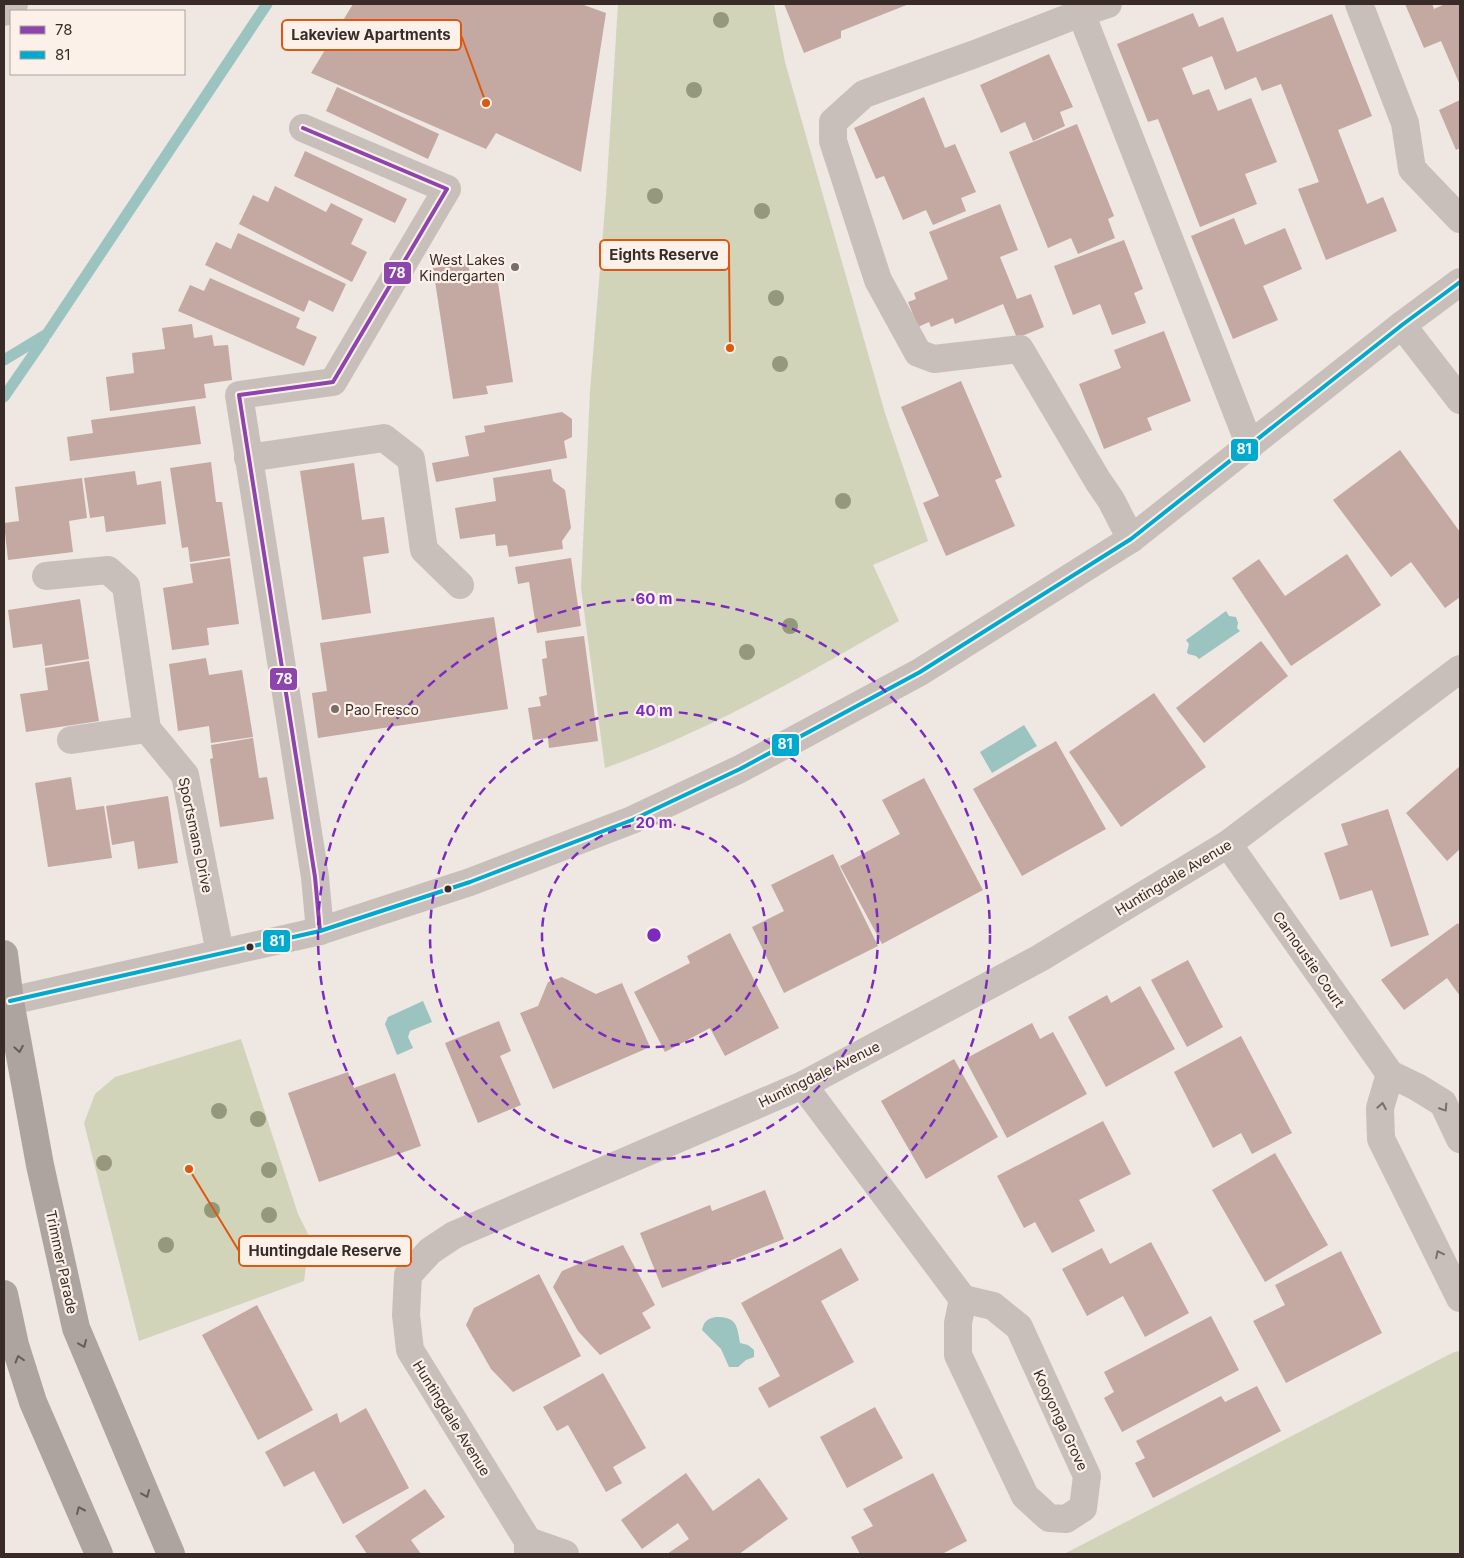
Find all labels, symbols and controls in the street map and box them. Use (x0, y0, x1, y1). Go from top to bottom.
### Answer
legend (10, 10, 185, 75)
text: 78 (55, 20, 73, 39)
callout: Lakeview Apartments (282, 20, 461, 50)
text: Lakeview Apartments (291, 25, 451, 44)
text: 81 (55, 45, 70, 64)
callout: Eights Reserve (600, 240, 729, 270)
text: Eights Reserve (609, 245, 719, 264)
place label: West Lakes Kindergarten (419, 251, 505, 284)
line badge: 78 (383, 261, 412, 285)
marker: West Lakes Kindergarten (509, 261, 521, 273)
text: 78 (388, 264, 406, 281)
line badge: 81 (1230, 438, 1259, 462)
text: 81 (1236, 440, 1252, 457)
text: 60 m (635, 589, 673, 608)
line badge: 78 (269, 667, 298, 691)
text: 78 (275, 670, 293, 687)
place label: Pao Fresco (345, 701, 419, 718)
text: 40 m (635, 701, 673, 720)
marker: Pao Fresco (329, 703, 341, 715)
line badge: 81 (771, 733, 800, 757)
text: 81 (777, 735, 793, 752)
street label: Sportsmans Drive (175, 776, 217, 894)
text: 20 m (636, 813, 672, 832)
street label: Huntingdale Avenue (1112, 835, 1234, 919)
unlabelled marker (443, 884, 453, 894)
street label: Carnoustie Court (1270, 908, 1349, 1010)
centre of rings (645, 926, 663, 944)
line badge: 81 (262, 929, 291, 953)
text: 81 (269, 932, 285, 949)
unlabelled marker (245, 942, 255, 952)
street label: Huntingdale Avenue (756, 1037, 882, 1111)
one-way arrow (14, 1045, 24, 1053)
one-way arrow (1377, 1101, 1387, 1110)
one-way arrow (1438, 1103, 1448, 1112)
street label: Trimmer Parade (43, 1209, 81, 1315)
callout: Huntingdale Reserve (239, 1236, 411, 1266)
text: Huntingdale Reserve (249, 1241, 402, 1260)
one-way arrow (1435, 1251, 1445, 1260)
one-way arrow (77, 1339, 87, 1348)
one-way arrow (15, 1355, 25, 1364)
street label: Huntingdale Avenue (410, 1357, 494, 1479)
street label: Kooyonga Grove (1030, 1367, 1092, 1473)
one-way arrow (139, 1489, 150, 1498)
one-way arrow (75, 1506, 86, 1515)

